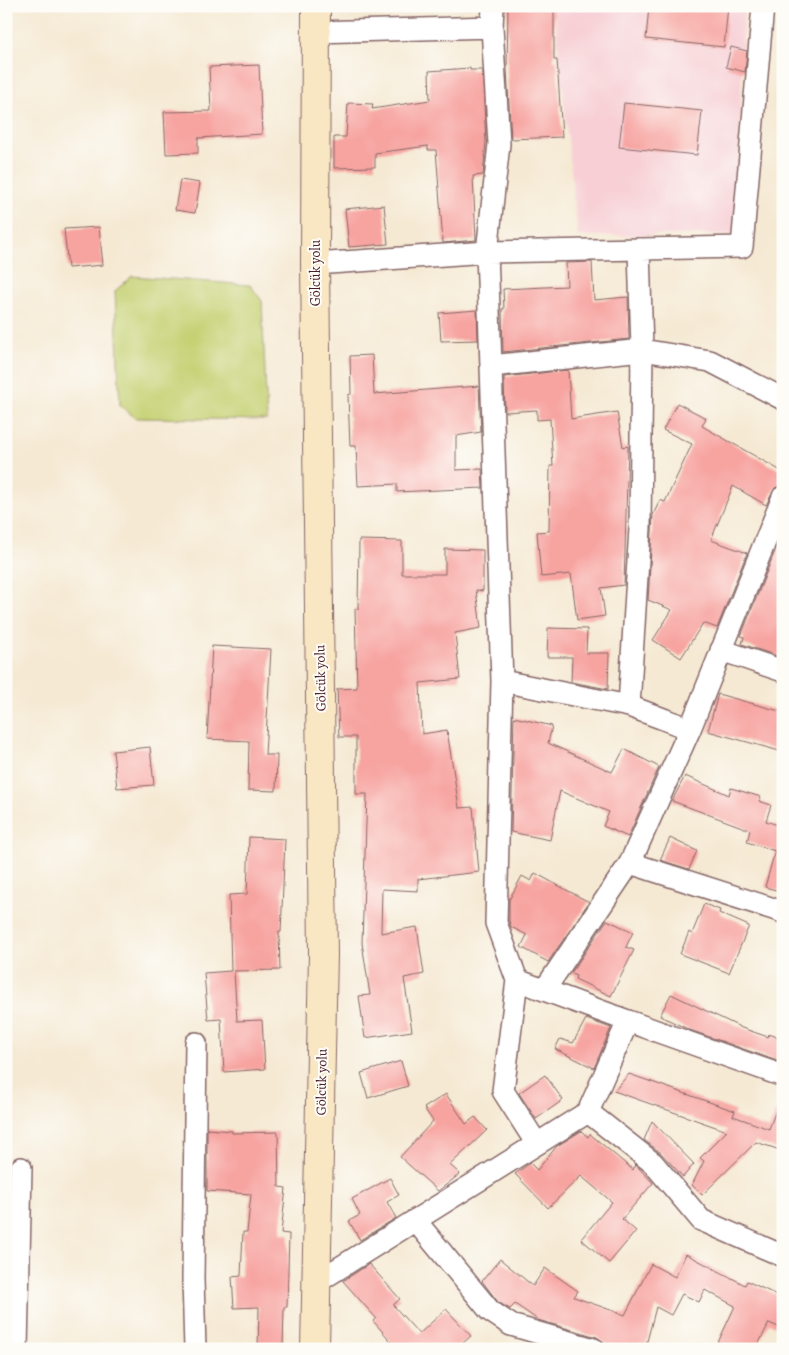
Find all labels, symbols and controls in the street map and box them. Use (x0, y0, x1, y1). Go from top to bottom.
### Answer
street label: Gölcük yolu (306, 239, 325, 306)
street label: Gölcük yolu (310, 644, 331, 711)
street label: Gölcük yolu (311, 1048, 332, 1116)

